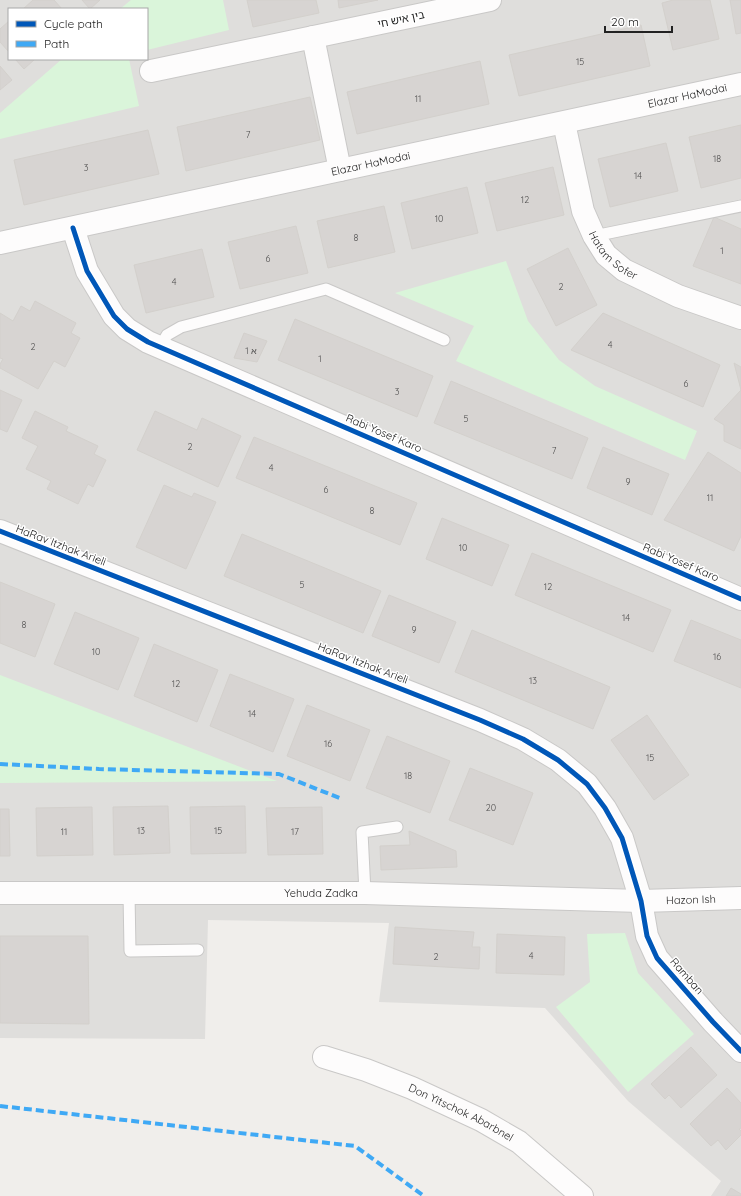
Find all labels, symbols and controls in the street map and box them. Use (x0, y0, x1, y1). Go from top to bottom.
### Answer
street label: בין איש חי (376, 7, 426, 31)
legend (8, 8, 148, 60)
scale bar (605, 8, 672, 34)
text: 20 m (611, 14, 639, 29)
text: Cycle path (44, 16, 103, 31)
text: Path (44, 36, 69, 51)
house number: 15 (576, 56, 584, 67)
street label: Elazar HaModai (646, 80, 728, 111)
house number: 11 (415, 93, 421, 104)
house number: 7 (246, 129, 251, 140)
street label: Elazar HaModai (330, 148, 412, 179)
house number: 18 (713, 153, 721, 164)
house number: 3 (84, 162, 89, 173)
house number: 14 (634, 170, 642, 181)
house number: 12 (521, 194, 529, 205)
house number: 10 (435, 213, 443, 224)
street label: Hatam Sofer (586, 229, 641, 283)
house number: 8 (354, 232, 359, 243)
house number: 1 (720, 245, 724, 256)
house number: 6 (266, 253, 271, 264)
house number: 4 (172, 276, 177, 287)
house number: 2 (559, 281, 564, 292)
house number: 4 (608, 339, 613, 350)
house number: 2 (31, 341, 36, 352)
house number: 1 א (245, 345, 257, 356)
house number: 1 (318, 353, 322, 364)
house number: 6 (684, 378, 689, 389)
house number: 3 (395, 386, 400, 397)
street label: Rabi Yosef Karo (344, 411, 425, 456)
house number: 5 (464, 413, 469, 424)
house number: 2 (188, 441, 193, 452)
house number: 7 (552, 445, 557, 456)
house number: 4 (269, 462, 274, 473)
house number: 9 (625, 476, 631, 487)
house number: 6 (324, 484, 329, 495)
house number: 11 (707, 492, 713, 503)
house number: 8 (370, 505, 375, 516)
street label: HaRav Itzhak Arieli (14, 521, 108, 569)
street label: Rabi Yosef Karo (641, 540, 722, 585)
house number: 10 (459, 542, 467, 553)
house number: 5 (300, 579, 305, 590)
house number: 12 (544, 581, 552, 592)
house number: 14 (622, 612, 630, 623)
house number: 8 (22, 619, 27, 630)
house number: 9 (411, 624, 417, 635)
street label: HaRav Itzhak Arieli (316, 639, 410, 687)
house number: 10 (92, 646, 100, 657)
house number: 16 (713, 651, 721, 662)
house number: 13 (529, 675, 537, 686)
house number: 12 (172, 678, 180, 689)
house number: 14 (248, 708, 256, 719)
house number: 16 (324, 738, 332, 749)
house number: 15 (646, 752, 654, 763)
house number: 18 (404, 770, 412, 781)
house number: 20 (486, 802, 496, 813)
house number: 13 (137, 825, 145, 836)
house number: 15 (214, 825, 222, 836)
house number: 11 (61, 826, 67, 837)
house number: 17 (291, 826, 299, 837)
street label: Yehuda Zadka (284, 886, 358, 900)
street label: Hazon Ish (666, 892, 716, 907)
house number: 4 (529, 950, 534, 961)
house number: 2 (434, 951, 439, 962)
street label: Ramban (667, 955, 707, 997)
street label: Don Yitschok Abarbnel (406, 1080, 516, 1144)

